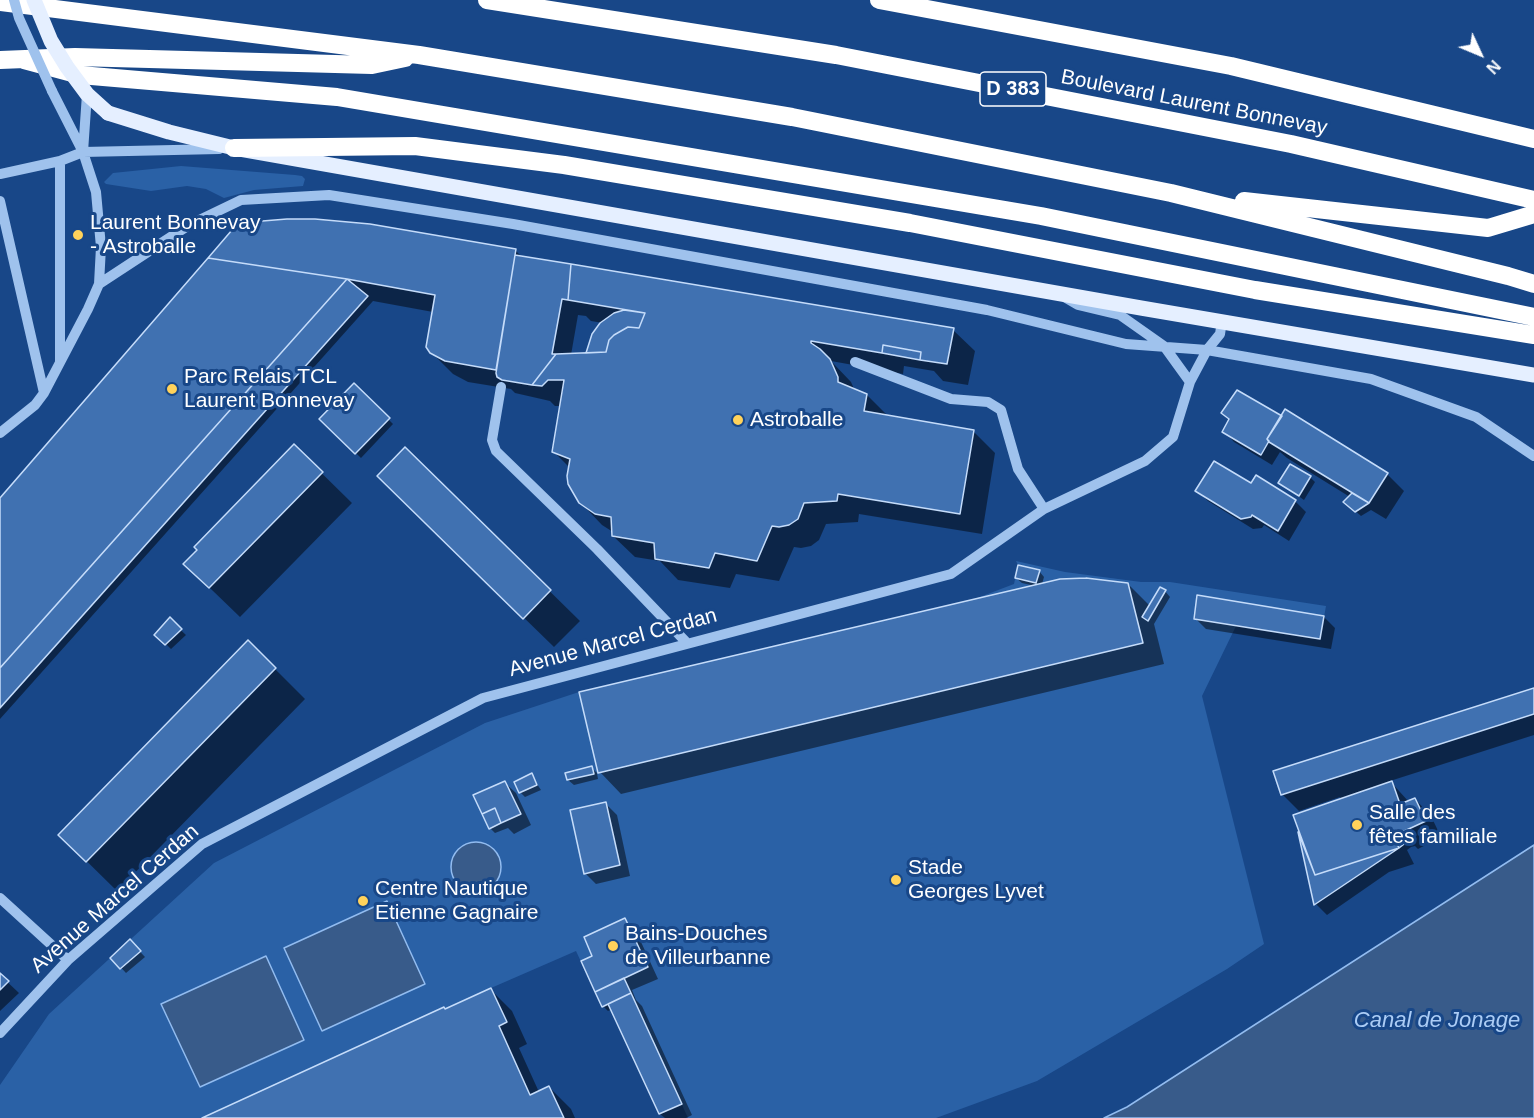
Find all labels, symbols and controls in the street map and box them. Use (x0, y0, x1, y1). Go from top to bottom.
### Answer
north arrow (1450, 24, 1510, 84)
text: N (1483, 57, 1503, 77)
street label: Boulevard Laurent Bonnevay (1059, 65, 1329, 141)
road number: D 383 (980, 72, 1046, 106)
place label: Laurent Bonnevay - Astroballe (90, 210, 260, 260)
marker: Laurent Bonnevay - Astroballe (71, 228, 85, 242)
place label: Parc Relais TCL Laurent Bonnevay (184, 364, 354, 414)
marker: Parc Relais TCL Laurent Bonnevay (165, 382, 179, 396)
place label: Astroballe (750, 407, 843, 433)
marker: Astroballe (731, 413, 745, 427)
street label: Avenue Marcel Cerdan (506, 603, 720, 683)
place label: Salle des fêtes familiale (1369, 800, 1497, 850)
marker: Salle des fêtes familiale (1350, 818, 1364, 832)
street label: Avenue Marcel Cerdan (26, 819, 204, 979)
place label: Stade Georges Lyvet (908, 855, 1044, 905)
marker: Stade Georges Lyvet (889, 873, 903, 887)
place label: Centre Nautique Etienne Gagnaire (375, 876, 538, 926)
marker: Centre Nautique Etienne Gagnaire (356, 894, 370, 908)
place label: Bains-Douches de Villeurbanne (625, 921, 771, 971)
marker: Bains-Douches de Villeurbanne (606, 939, 620, 953)
water label: Canal de Jonage (1354, 1008, 1520, 1034)

